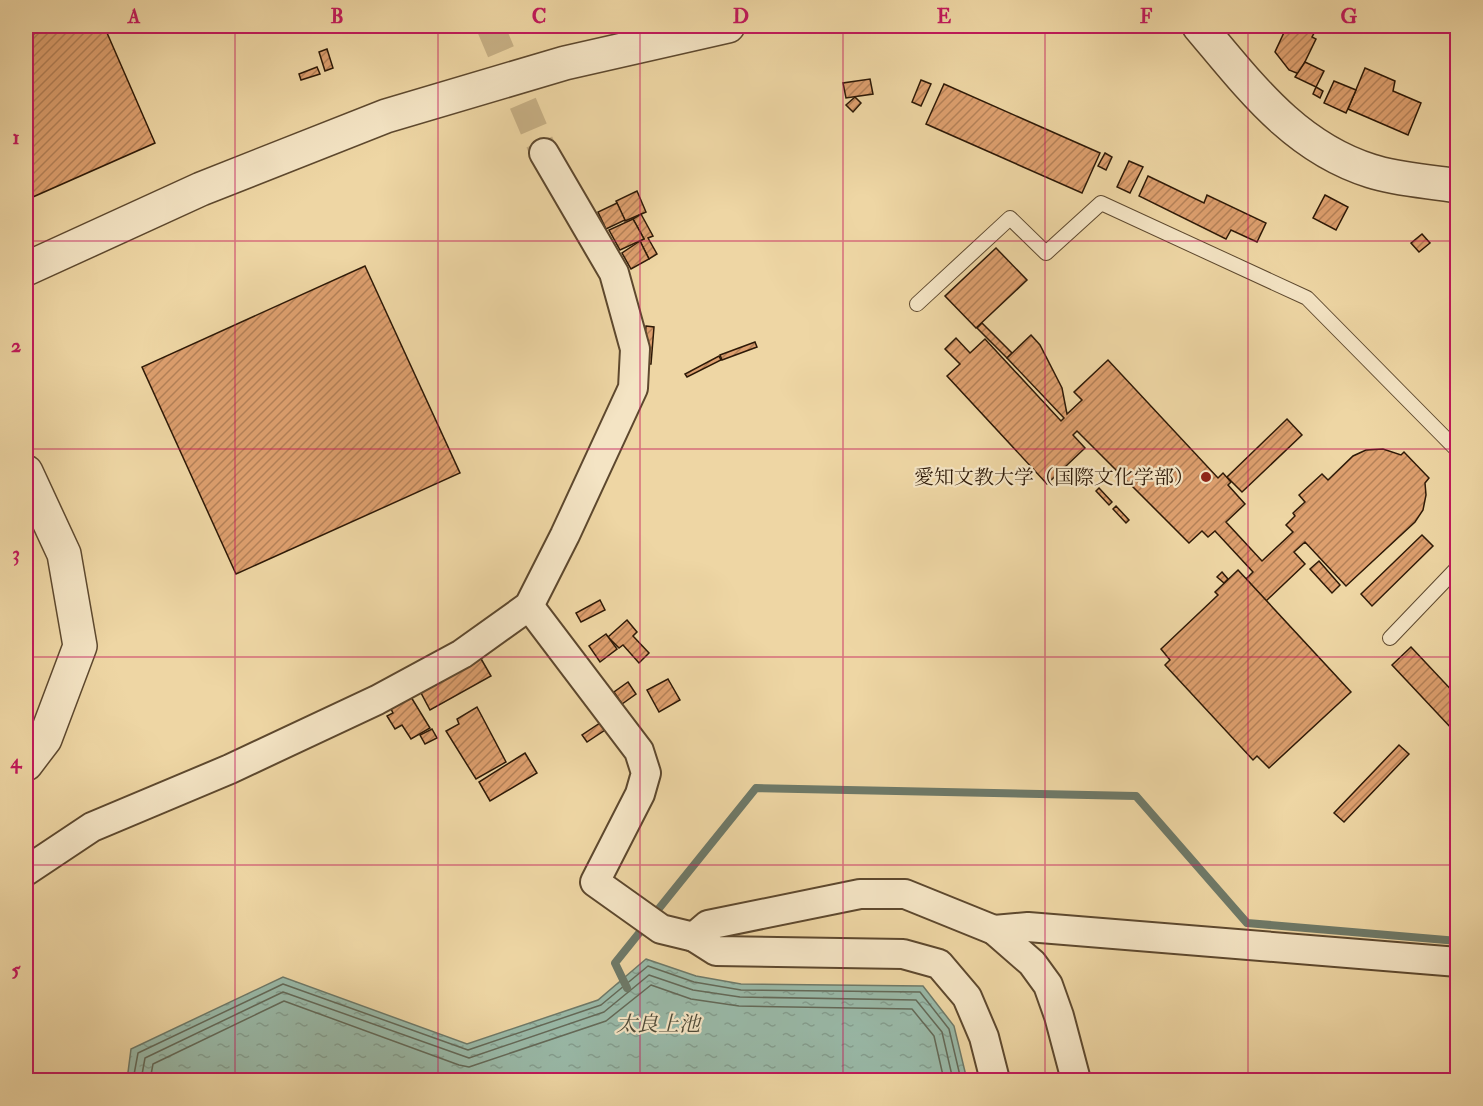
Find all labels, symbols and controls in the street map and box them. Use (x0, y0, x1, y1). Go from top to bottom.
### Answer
text: A (127, 4, 141, 29)
text: B (330, 4, 344, 29)
text: C (532, 4, 546, 29)
text: D (733, 4, 749, 29)
text: E (937, 4, 952, 29)
text: F (1140, 4, 1153, 29)
text: G (1341, 4, 1358, 29)
text: 1 (12, 125, 20, 150)
text: 2 (11, 333, 21, 358)
place label: 愛知文教大学（国際文化学部） (914, 465, 1194, 490)
marker: 愛知文教大学（国際文化学部） (1199, 470, 1213, 484)
text: 3 (12, 541, 20, 566)
text: 4 (10, 749, 23, 774)
text: 5 (12, 957, 22, 982)
water label: 太良上池 (616, 1011, 702, 1038)

